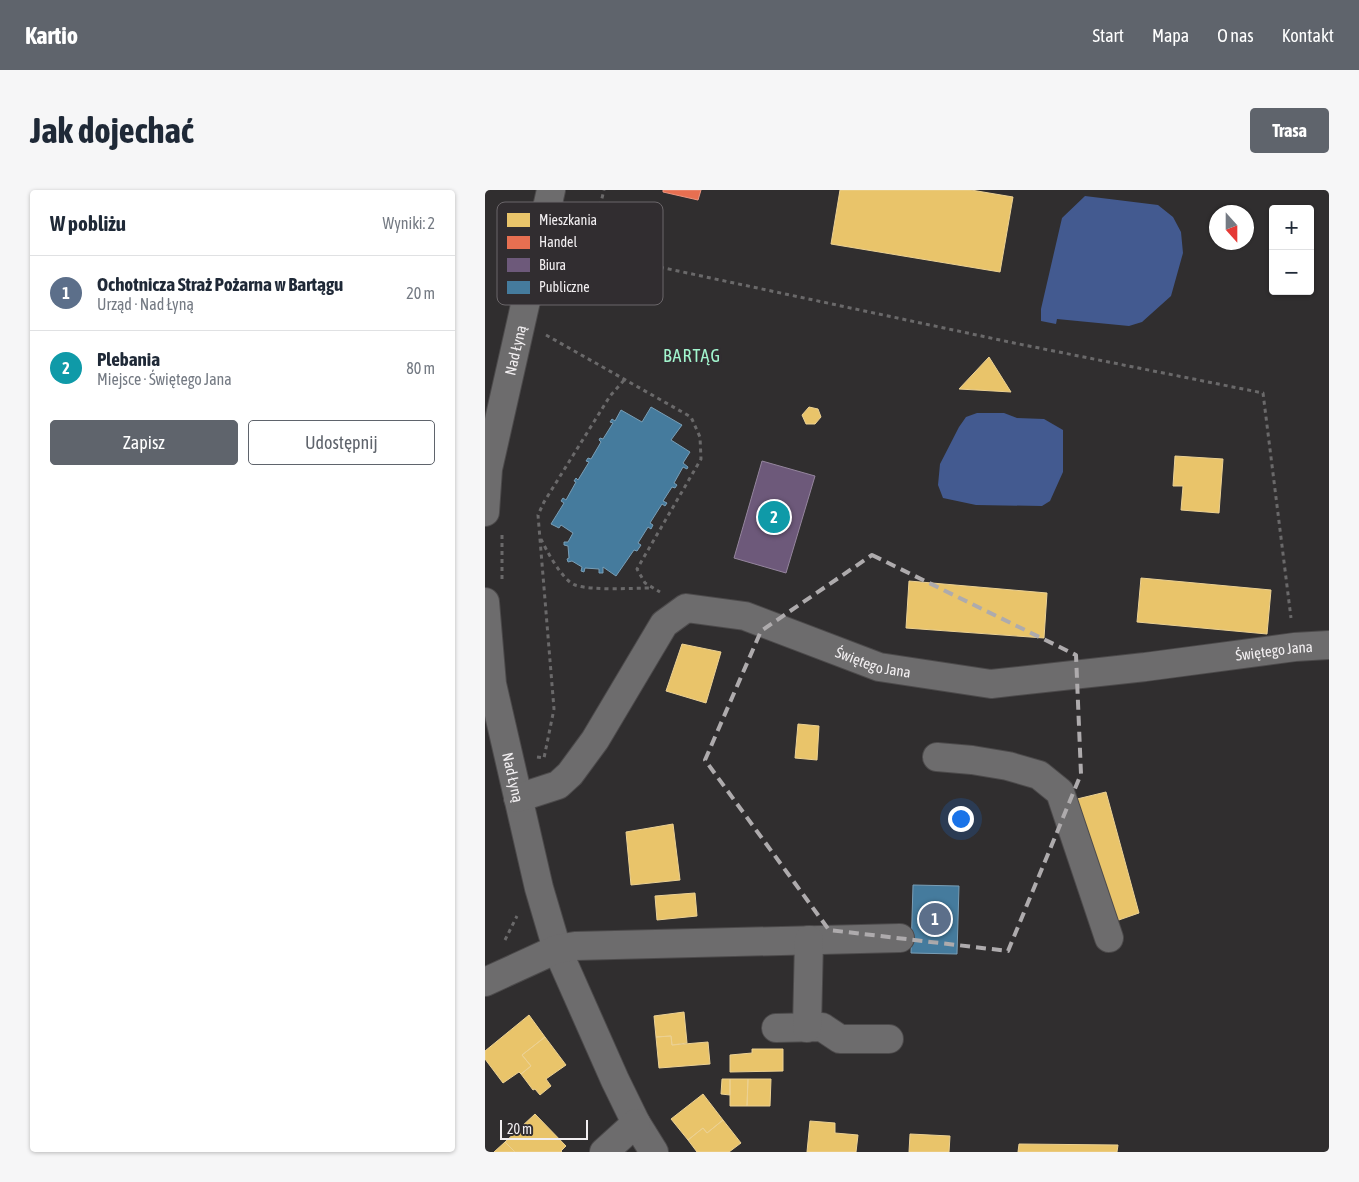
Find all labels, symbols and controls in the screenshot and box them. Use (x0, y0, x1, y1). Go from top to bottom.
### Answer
text: Kartio (25, 22, 78, 49)
text: Start (1092, 25, 1124, 46)
text: Mapa (1152, 25, 1189, 46)
text: O nas (1217, 25, 1254, 46)
text: Kontakt (1282, 25, 1334, 46)
button: Trasa (1250, 108, 1329, 153)
text: Jak dojechać (30, 110, 194, 150)
legend (497, 202, 663, 305)
north arrow (1209, 205, 1254, 250)
map controls (1269, 205, 1314, 295)
button: + (1269, 205, 1314, 250)
text: W pobliżu (50, 211, 126, 235)
text: Mieszkania (539, 212, 597, 228)
text: Wyniki: 2 (383, 214, 435, 232)
text: Handel (539, 234, 577, 250)
button: − (1269, 250, 1314, 295)
text: Biura (539, 257, 566, 273)
text: Ochotnicza Straż Pożarna w Bartągu (97, 273, 343, 295)
text: Publiczne (539, 279, 590, 295)
text: 1 (62, 284, 70, 302)
text: 20 m (406, 284, 435, 302)
text: Urząd · Nad Łyną (97, 295, 194, 313)
street label: Nad Łyną (501, 323, 529, 377)
district label: BARTĄG (663, 345, 721, 366)
text: Plebania (97, 348, 160, 370)
text: 2 (62, 359, 70, 377)
text: 80 m (406, 359, 435, 377)
text: Miejsce · Świętego Jana (97, 370, 232, 388)
button: Zapisz (50, 420, 238, 465)
button: Udostępnij (248, 420, 435, 465)
pin: 2 (758, 498, 790, 536)
street label: Świętego Jana (1234, 637, 1313, 663)
street label: Świętego Jana (833, 643, 912, 680)
street label: Nad Łyną (499, 751, 527, 804)
your location (948, 806, 974, 832)
pin: 1 (919, 900, 951, 938)
scale bar (500, 1117, 587, 1140)
text: 20 m (507, 1121, 532, 1137)

